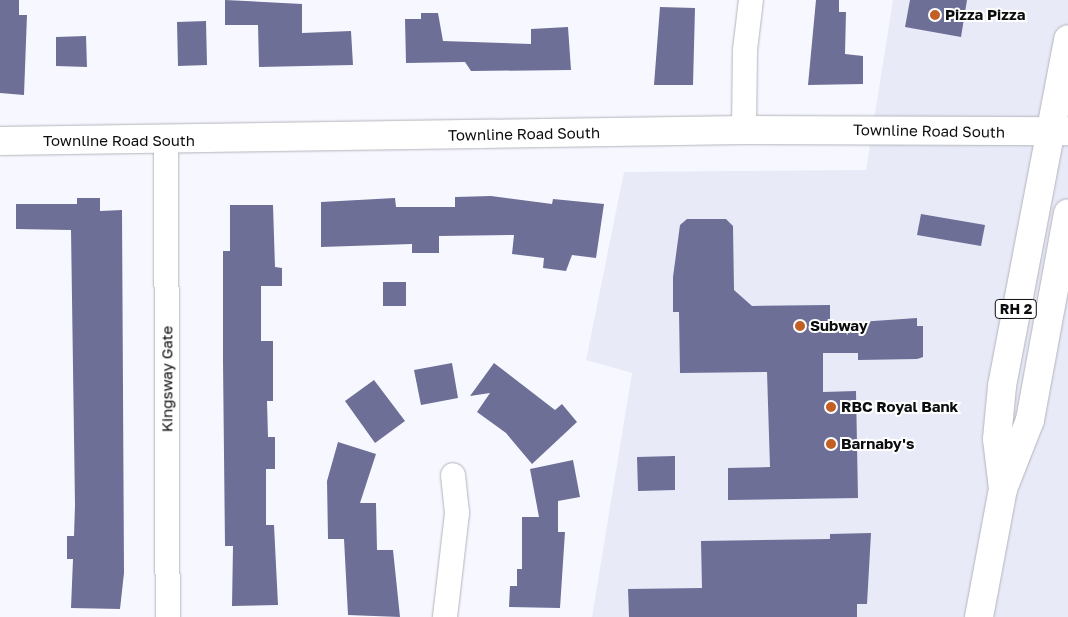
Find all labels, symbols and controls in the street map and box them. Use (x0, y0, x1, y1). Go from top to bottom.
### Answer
place label: Pizza Pizza (945, 6, 1025, 24)
marker: Pizza Pizza (929, 9, 941, 21)
street label: Townline Road South (853, 121, 1005, 141)
street label: Townline Road South (448, 124, 600, 144)
street label: Townline Road South (43, 132, 195, 150)
road number: RH 2 (995, 298, 1037, 320)
place label: Subway (810, 317, 868, 335)
marker: Subway (794, 320, 806, 332)
street label: Kingsway Gate (158, 326, 176, 432)
place label: RBC Royal Bank (841, 398, 958, 416)
marker: RBC Royal Bank (825, 401, 837, 413)
place label: Barnaby's (841, 435, 914, 453)
marker: Barnaby's (825, 438, 837, 450)

